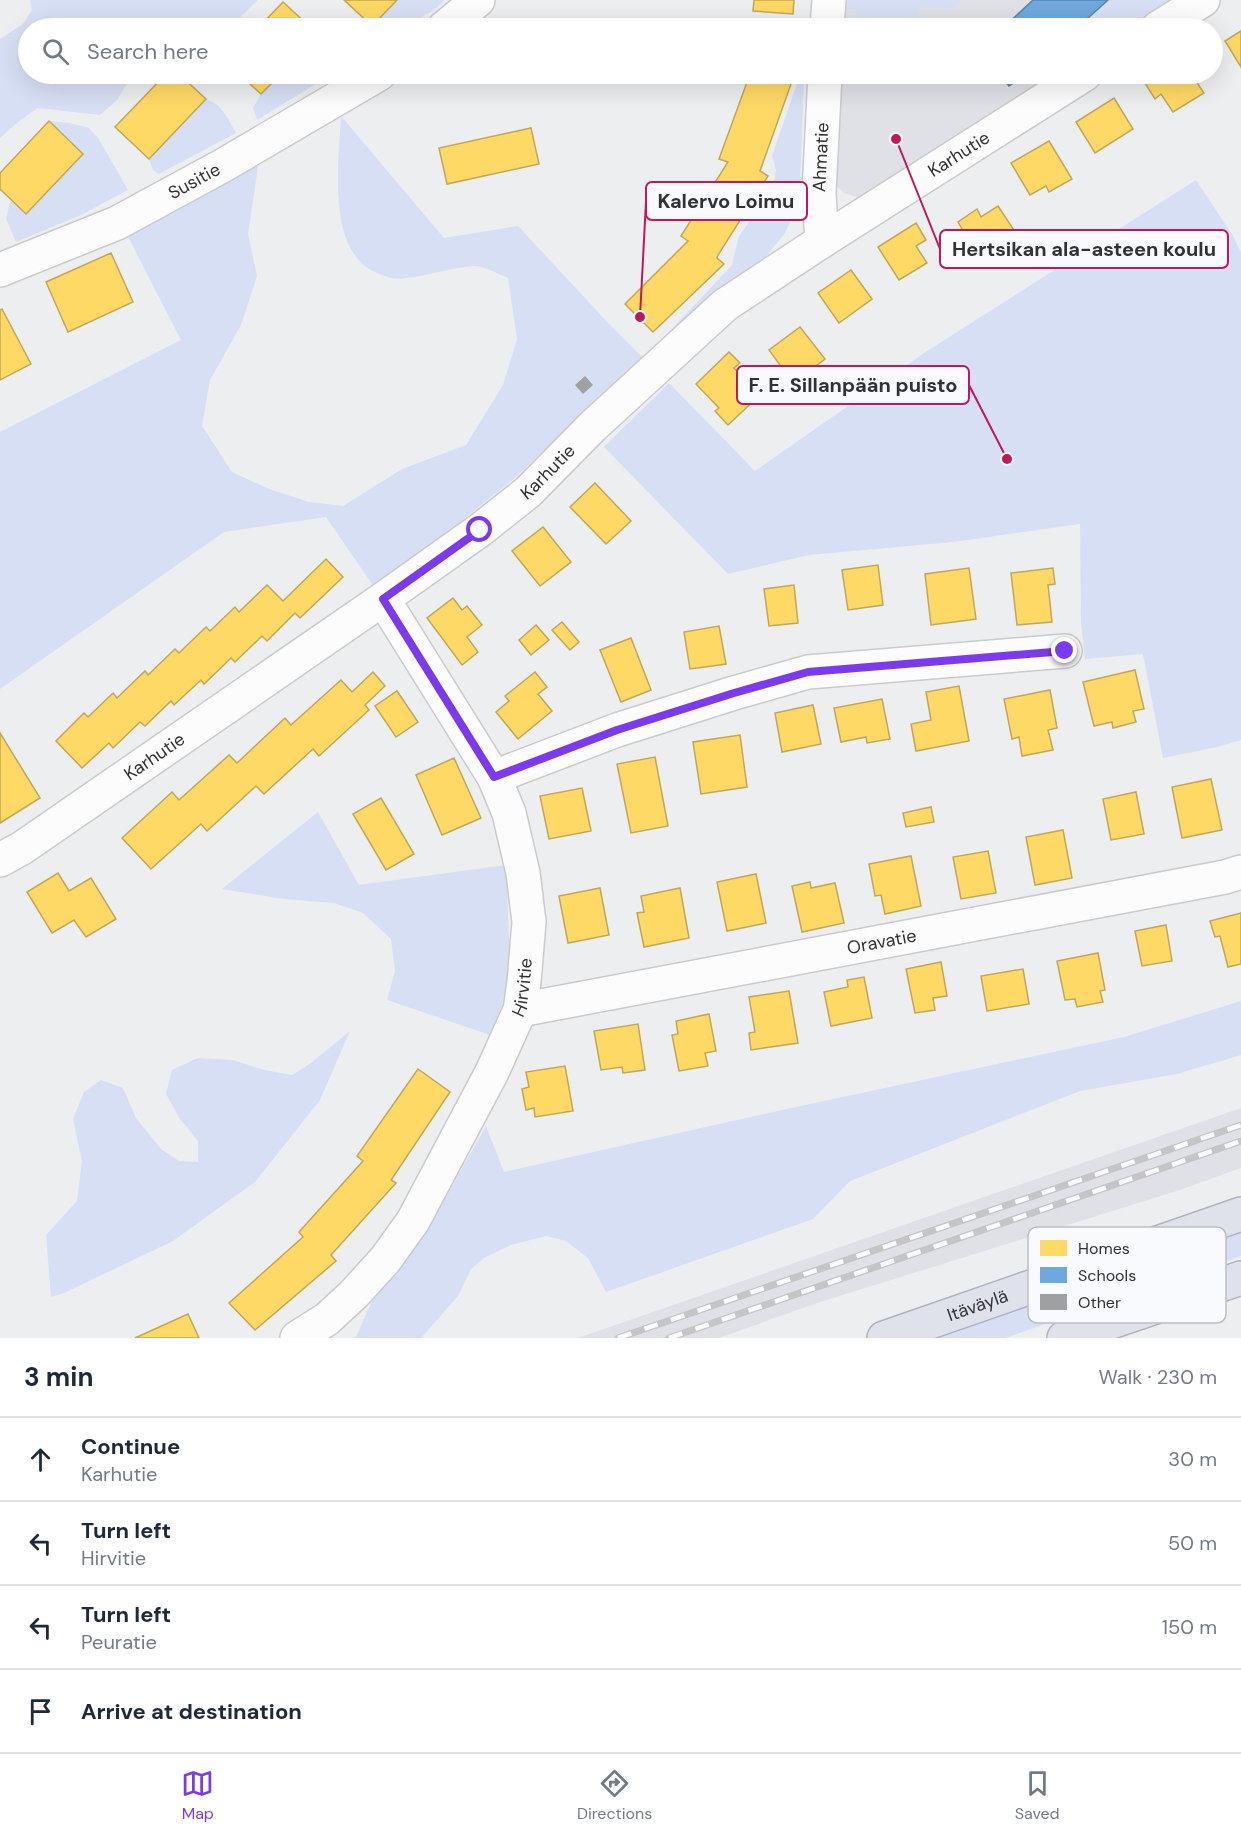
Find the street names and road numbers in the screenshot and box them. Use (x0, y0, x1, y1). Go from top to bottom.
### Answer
street label: Ahmatie (807, 122, 835, 192)
street label: Karhutie (923, 125, 994, 183)
street label: Susitie (164, 157, 224, 205)
street label: Karhutie (516, 439, 580, 505)
street label: Karhutie (119, 727, 190, 786)
street label: Oravatie (845, 923, 918, 960)
street label: Hirvitie (506, 957, 538, 1021)
street label: Itäväylä (944, 1284, 1011, 1327)

